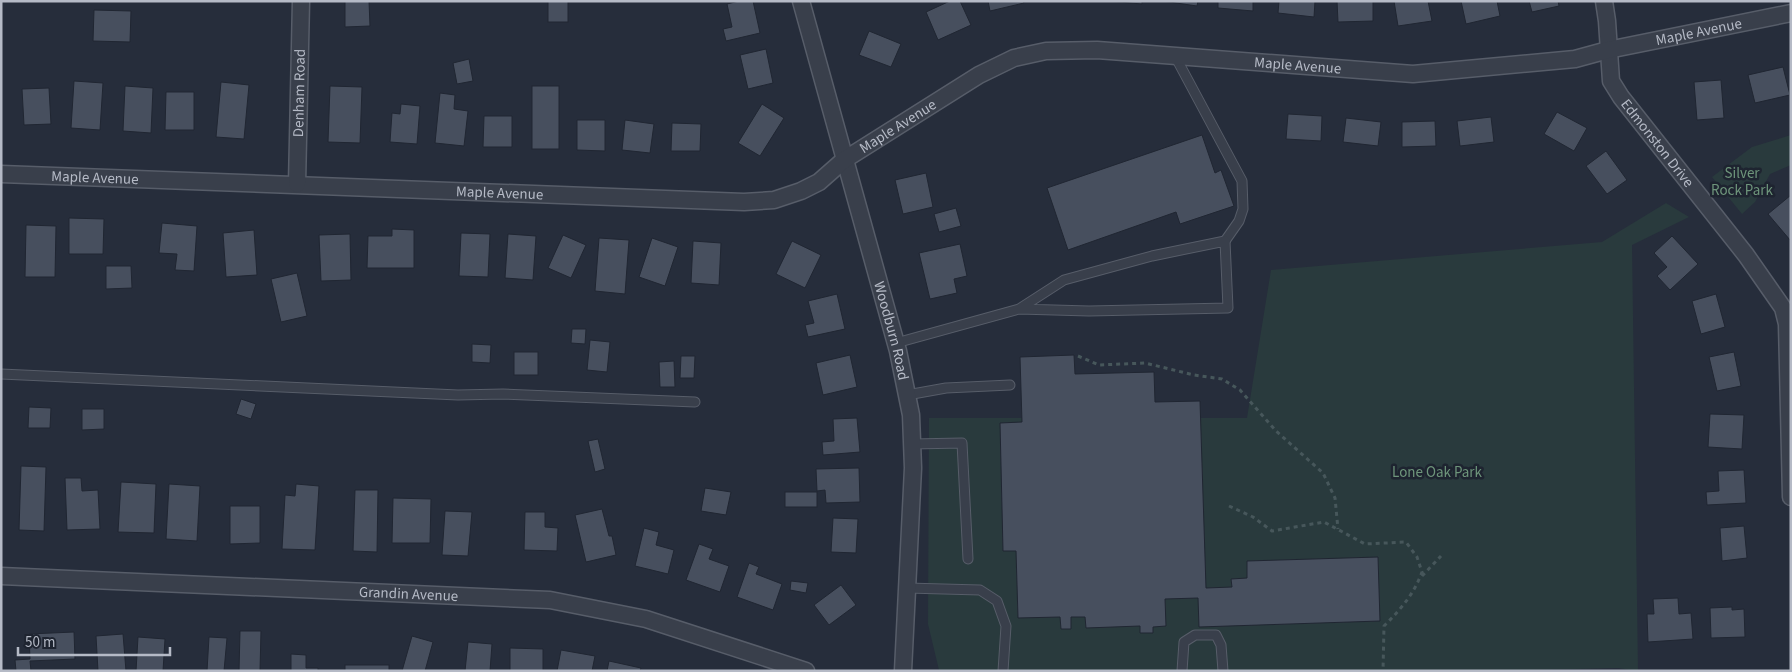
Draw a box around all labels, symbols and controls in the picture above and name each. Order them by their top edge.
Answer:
street label: Maple Avenue [1654,13,1744,51]
street label: Denham Road [288,49,311,137]
street label: Maple Avenue [1253,52,1342,80]
street label: Maple Avenue [855,94,941,159]
street label: Edmonston Drive [1615,95,1699,192]
park label: Silver Rock Park [1711,163,1773,201]
street label: Maple Avenue [51,166,139,190]
street label: Maple Avenue [456,181,544,205]
street label: Woodburn Road [868,279,914,382]
park label: Lone Oak Park [1392,462,1483,483]
street label: Grandin Avenue [358,582,459,607]
scale bar [18,624,170,656]
text: 50 m [25,632,55,653]

